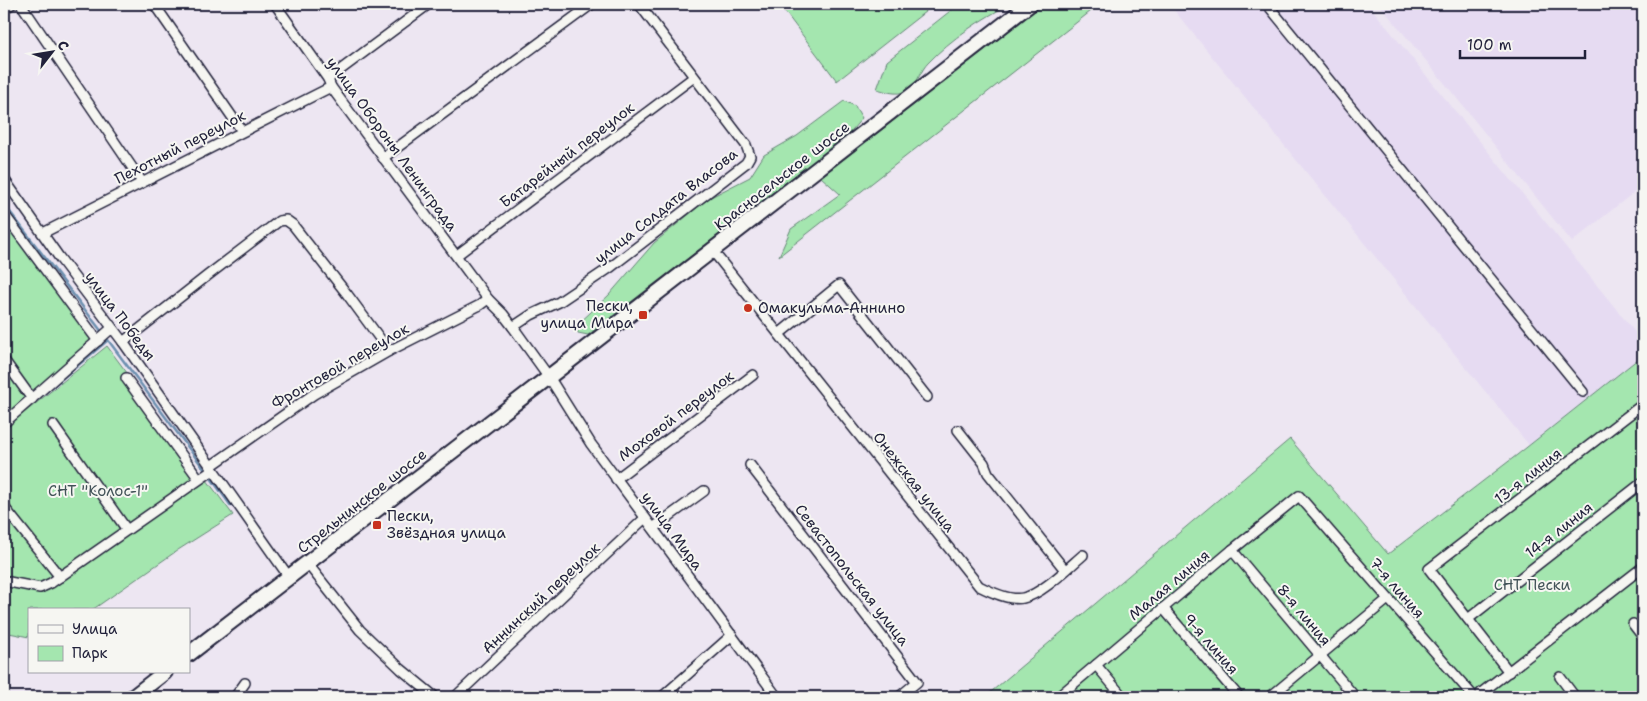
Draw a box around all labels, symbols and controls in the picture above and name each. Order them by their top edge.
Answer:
north arrow [28,28,78,78]
scale bar [1460,28,1584,60]
text: 100 m [1467,35,1512,55]
text: С [53,37,73,54]
street label: улица Обороны Ленинграда [322,53,462,236]
street label: Батарейный переулок [496,98,638,212]
street label: Пехотный переулок [111,105,249,189]
street label: Красносельское шоссе [710,117,854,235]
street label: улица Солдата Власова [590,143,742,268]
street label: улица Победы [80,267,160,365]
place label: Пески, улица Мира [541,296,634,333]
place label: Омакульма-Аннино [758,298,905,318]
marker: Омакульма-Аннино [742,302,754,314]
marker: Пески, улица Мира [637,309,649,321]
street label: Фронтовой переулок [268,318,412,414]
street label: Моховой переулок [614,366,738,466]
street label: Онежская улица [869,428,960,537]
street label: 13-я линия [1490,443,1566,509]
street label: Стрельнинское шоссе [293,444,431,558]
park label: СНТ "Колос-1" [48,481,148,501]
street label: улица Мира [637,488,708,575]
street label: 14-я линия [1521,497,1597,563]
street label: Севастопольская улица [790,500,914,650]
place label: Пески, Звёздная улица [387,506,506,543]
marker: Пески, Звёздная улица [371,519,383,531]
street label: Аннинский переулок [478,538,604,658]
street label: Малая линия [1124,545,1214,625]
street label: 7-я линия [1365,553,1429,623]
park label: СНТ Пески [1494,575,1571,595]
street label: 8-я линия [1272,580,1336,650]
legend [28,608,190,674]
street label: 9-я линия [1179,609,1243,679]
text: Улица [72,619,118,639]
text: Парк [72,643,108,663]

